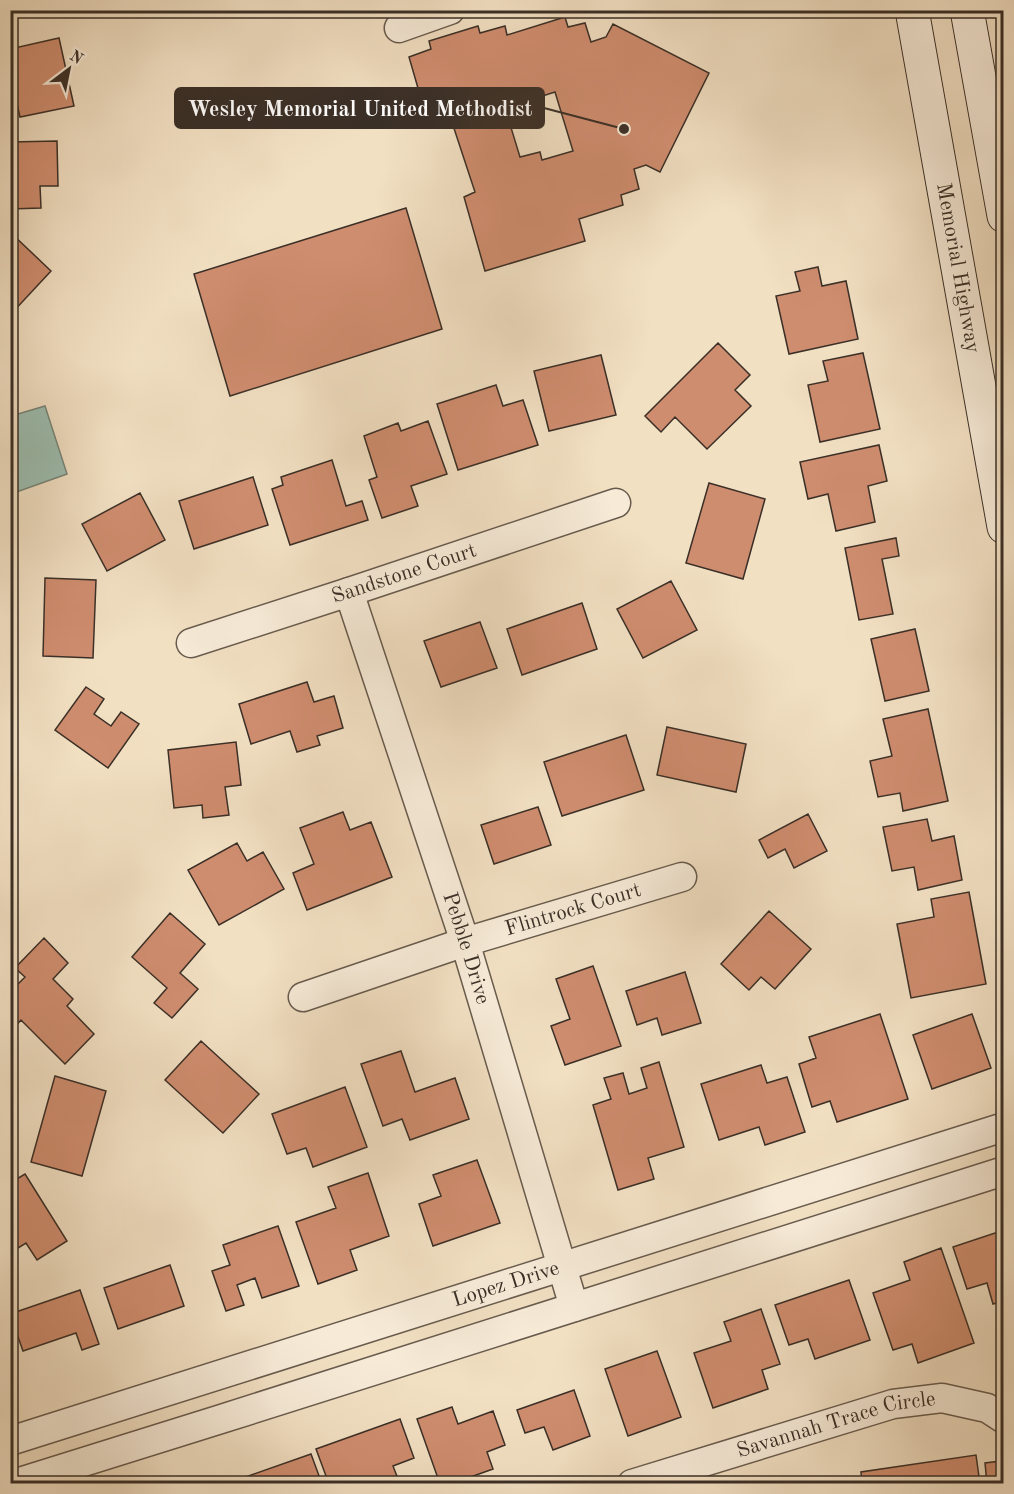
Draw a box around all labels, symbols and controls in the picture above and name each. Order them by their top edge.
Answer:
north arrow [39,39,99,99]
text: N [66,48,86,68]
callout: Wesley Memorial United Methodist [175,88,544,128]
text: Wesley Memorial United Methodist [188,99,532,121]
street label: Memorial Highway [932,181,983,355]
street label: Sandstone Court [329,540,479,607]
street label: Flintrock Court [503,879,644,940]
street label: Pebble Drive [439,890,493,1007]
street label: Lopez Drive [450,1258,562,1311]
street label: Savannah Trace Circle [734,1388,937,1462]

